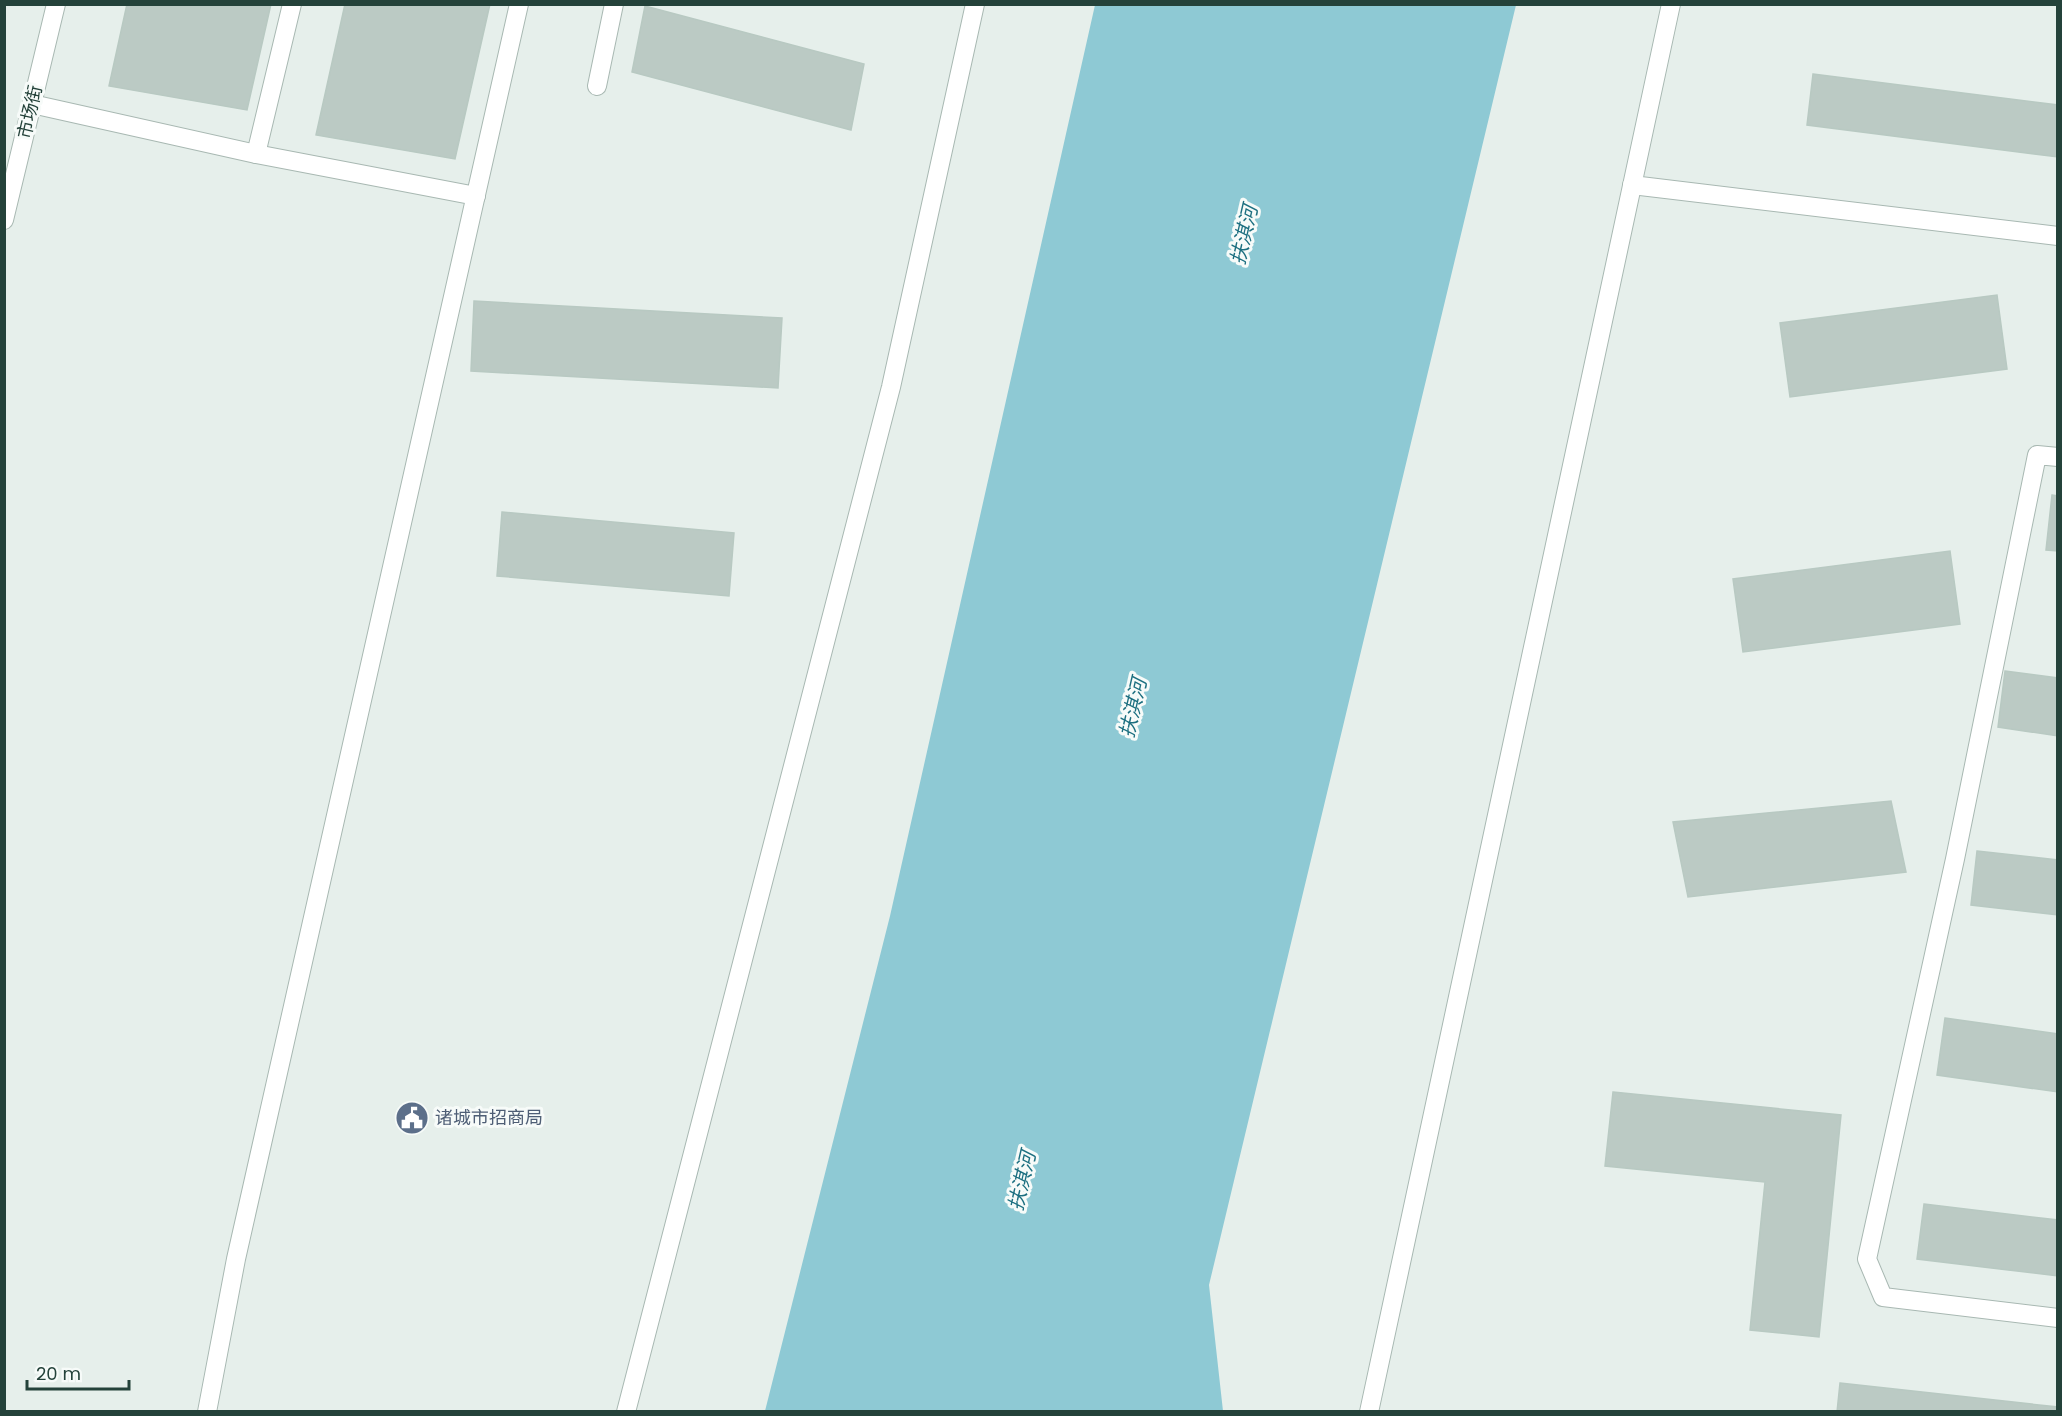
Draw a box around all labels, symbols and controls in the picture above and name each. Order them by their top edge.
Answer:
street label: 市场街 [11,83,48,141]
water label: 扶淇河 [1224,199,1265,267]
water label: 扶淇河 [1113,672,1154,740]
public building icon: 诸城市招商局 [394,1100,430,1136]
place label: 诸城市招商局 [435,1105,543,1130]
water label: 扶淇河 [1002,1145,1043,1213]
scale bar [27,1353,129,1391]
text: 20 m [36,1361,81,1386]

